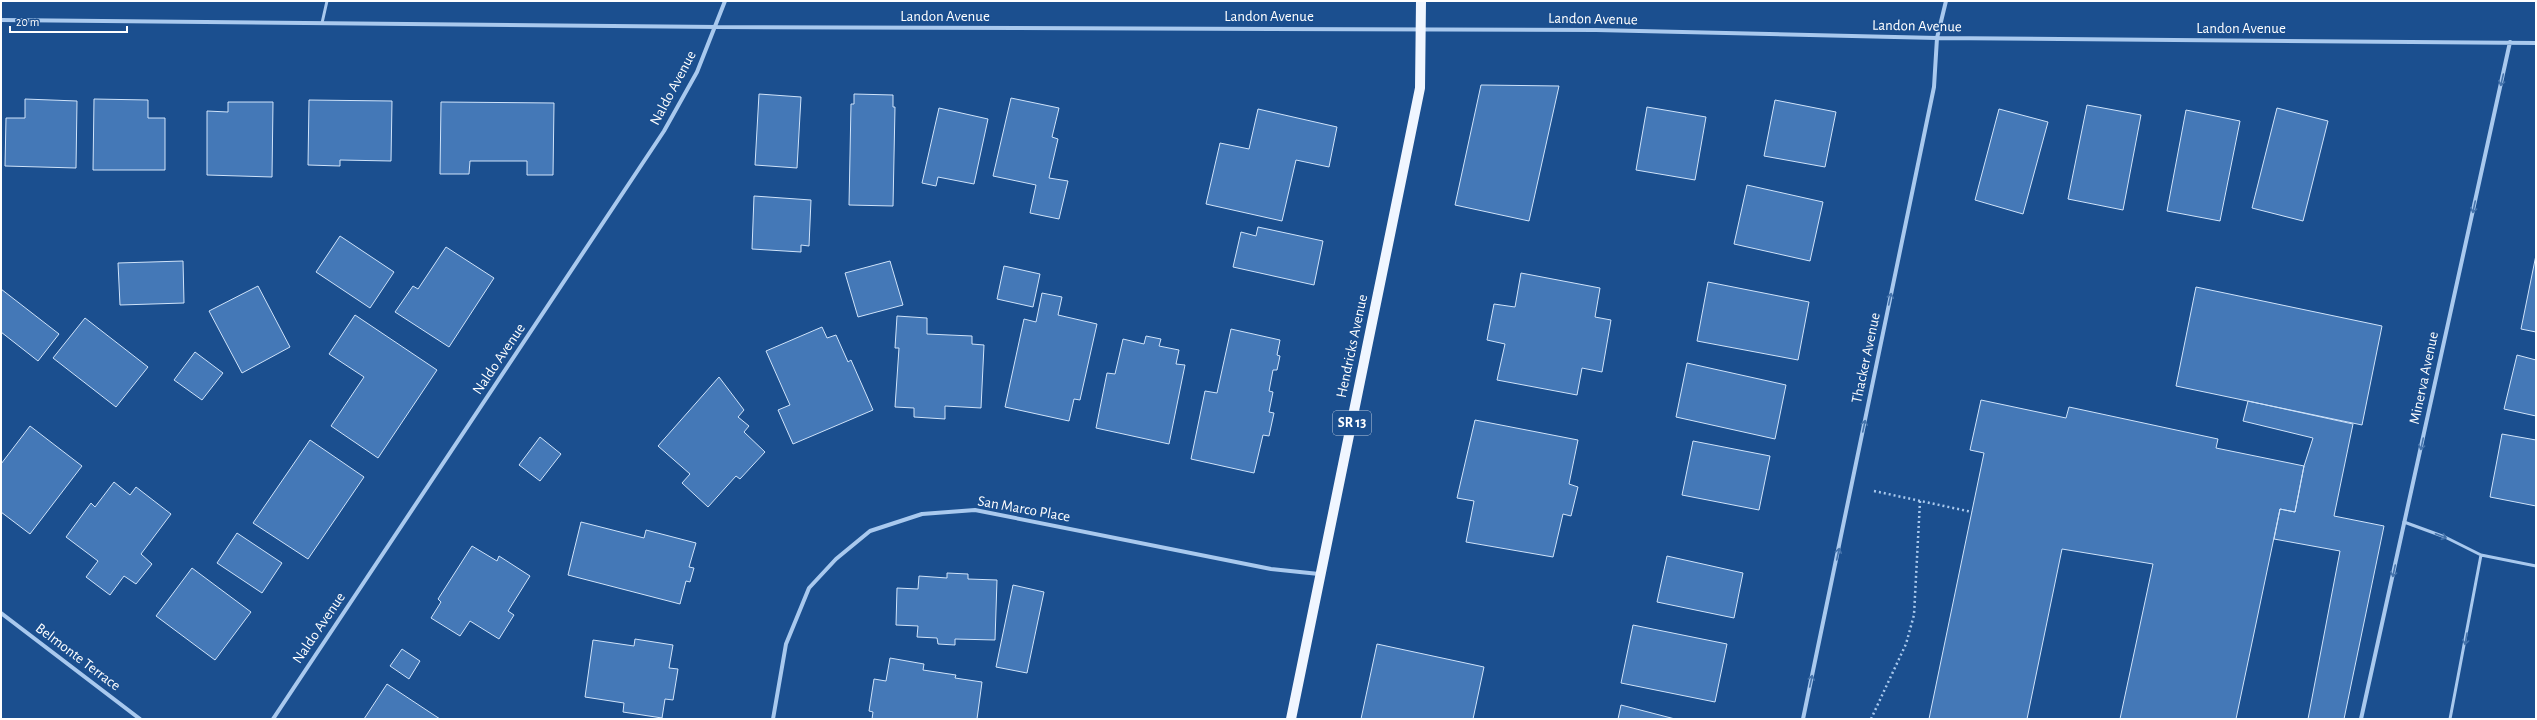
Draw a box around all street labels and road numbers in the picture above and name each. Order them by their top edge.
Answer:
street label: Landon Avenue [900,9,990,24]
street label: Landon Avenue [1224,9,1314,24]
street label: Landon Avenue [1548,11,1638,27]
street label: Landon Avenue [1872,18,1962,34]
street label: Landon Avenue [2196,21,2286,36]
street label: Naldo Avenue [647,48,699,128]
street label: Hendricks Avenue [1334,293,1370,399]
street label: Thacker Avenue [1849,311,1883,405]
street label: Naldo Avenue [470,321,528,397]
street label: Minerva Avenue [2407,330,2441,426]
road number: SR 13 [1333,411,1371,435]
street label: San Marco Place [977,493,1072,525]
street label: Naldo Avenue [290,590,348,666]
street label: Belmonte Terrace [33,620,123,694]

